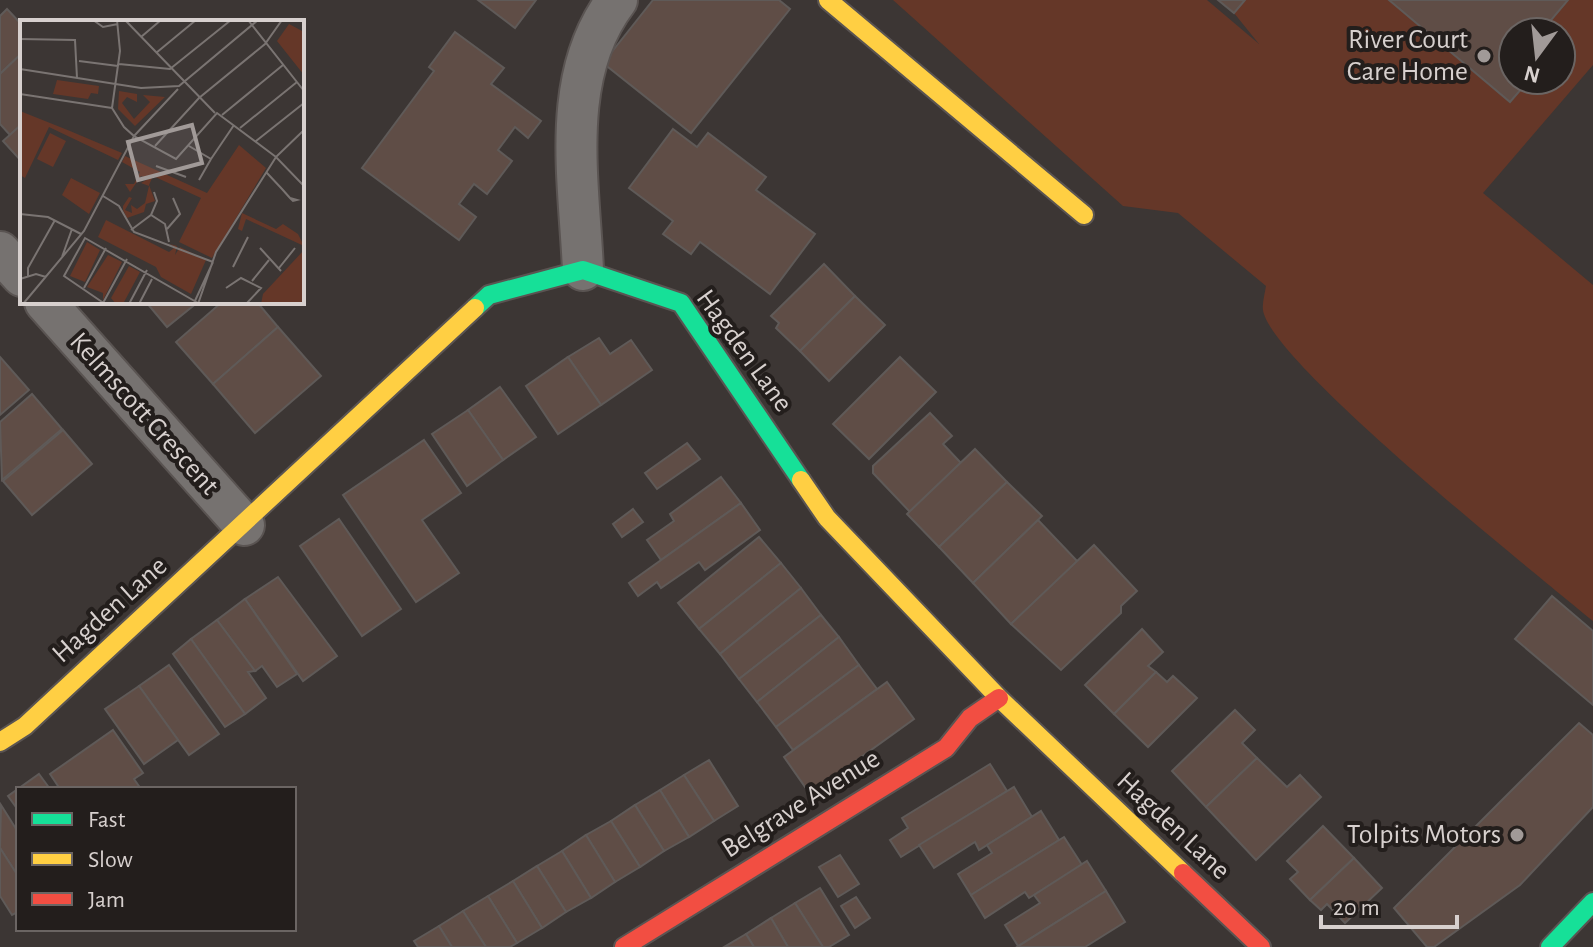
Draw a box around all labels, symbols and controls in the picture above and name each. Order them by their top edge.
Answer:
north arrow [1497,16,1577,96]
inset map [20,20,304,304]
place label: River Court Care Home [1347,26,1468,86]
marker: River Court Care Home [1475,47,1493,65]
text: N [1522,62,1542,87]
street label: Hagden Lane [691,285,797,417]
street label: Kelmscott Crescent [64,327,224,501]
street label: Hagden Lane [47,552,173,668]
street label: Belgrave Avenue [717,744,885,864]
street label: Hagden Lane [1111,767,1235,885]
legend [16,787,296,931]
text: Fast [88,808,126,832]
place label: Tolpits Motors [1347,821,1501,849]
marker: Tolpits Motors [1508,826,1526,844]
text: Slow [88,848,133,872]
scale bar [1321,879,1457,929]
text: Jam [88,888,125,912]
text: 20 m [1333,896,1380,920]

